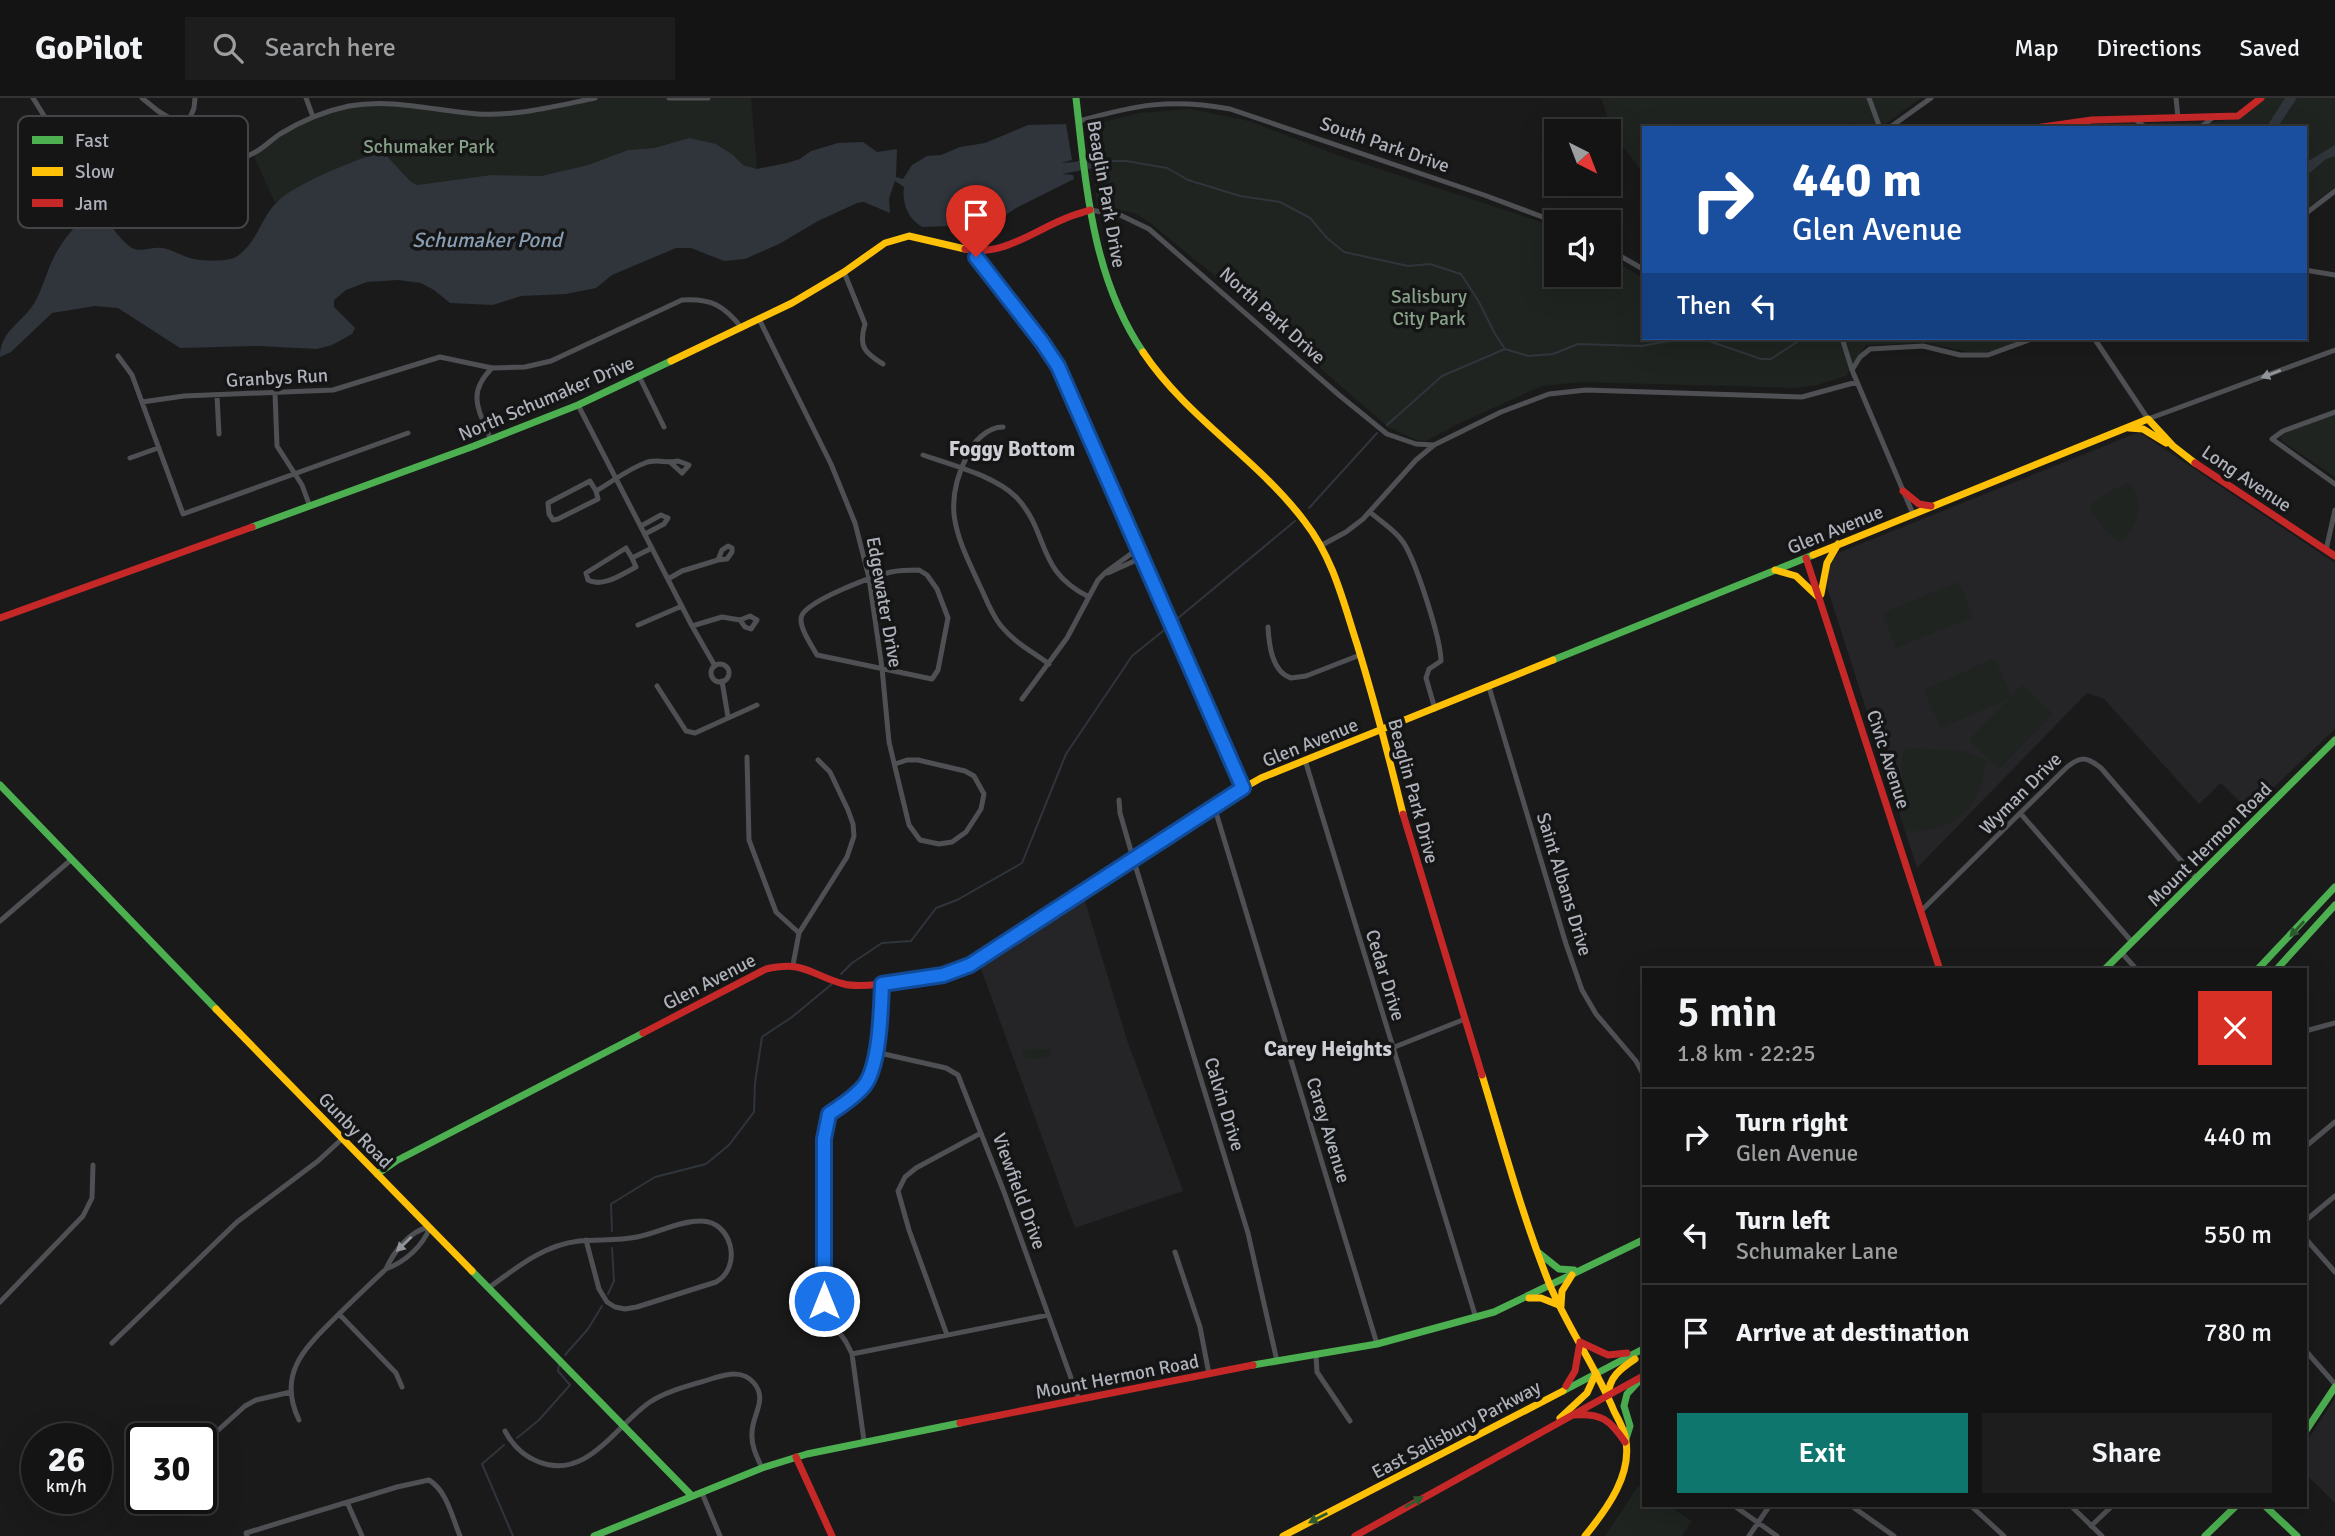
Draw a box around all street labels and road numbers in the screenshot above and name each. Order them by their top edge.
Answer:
street label: South Park Drive [1317,112,1452,178]
street label: Beaglin Park Drive [1081,119,1131,270]
street label: North Park Drive [1214,262,1330,370]
street label: North Schumaker Drive [455,351,638,447]
street label: Granbys Run [225,363,329,393]
street label: Long Avenue [2197,440,2296,518]
street label: Glen Avenue [1784,500,1887,560]
street label: Edgewater Drive [861,535,907,670]
street label: Civic Avenue [1861,707,1915,812]
street label: Glen Avenue [1259,713,1362,773]
street label: Beaglin Park Drive [1382,716,1444,866]
street label: Wyman Drive [1974,747,2067,840]
street label: Mount Hermon Road [2142,777,2277,912]
street label: Saint Albans Drive [1531,810,1597,959]
street label: Cedar Drive [1360,927,1410,1024]
street label: Glen Avenue [659,948,760,1016]
street label: Calvin Drive [1198,1054,1250,1154]
street label: Carey Avenue [1301,1074,1356,1186]
street label: Gunby Road [313,1088,398,1174]
street label: Viewfield Drive [987,1130,1051,1253]
street label: Mount Hermon Road [1033,1349,1201,1405]
street label: East Salisbury Parkway [1368,1375,1545,1485]

